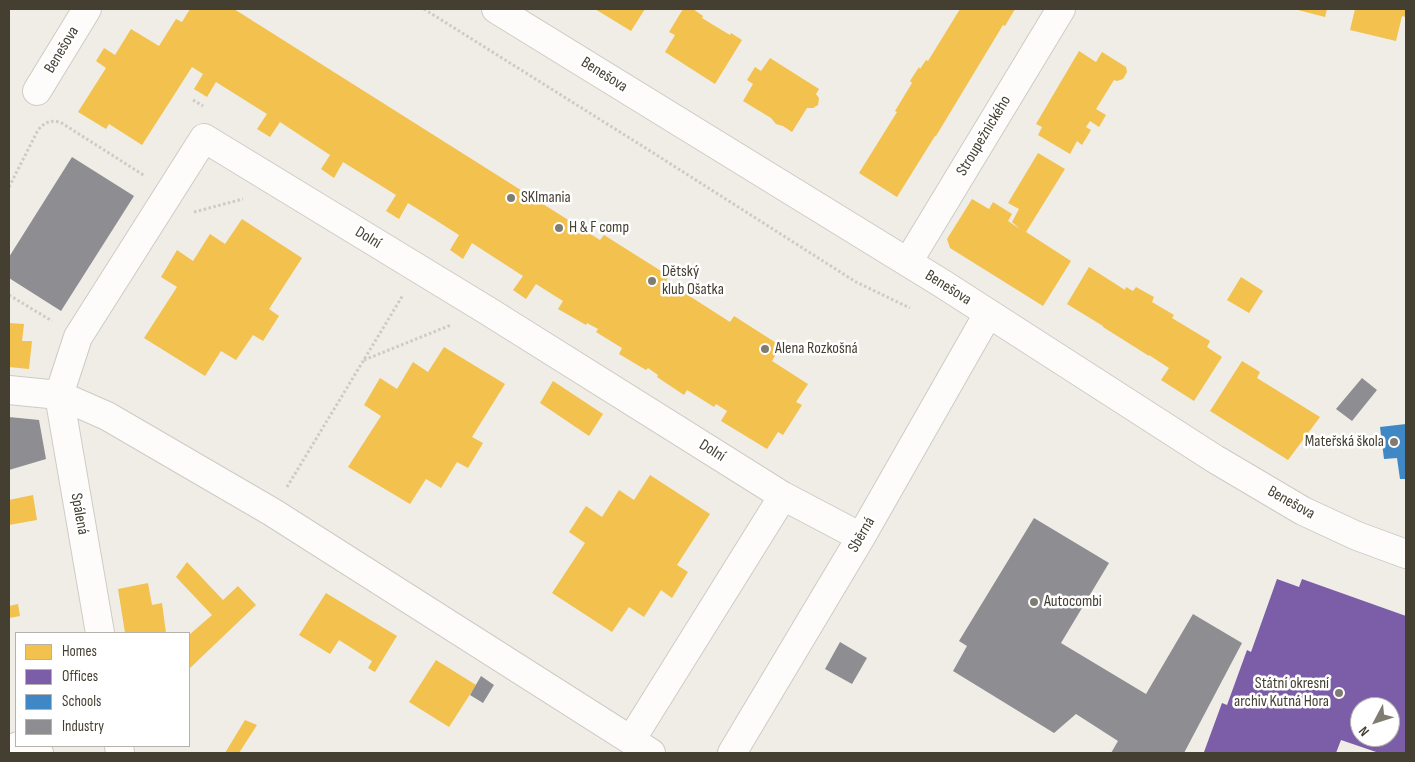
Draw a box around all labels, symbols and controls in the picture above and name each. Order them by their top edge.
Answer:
street label: Benešova [41,23,83,77]
street label: Benešova [577,53,631,97]
street label: Stroupežnického [953,92,1015,180]
place label: SKImania [521,188,571,208]
marker: SKImania [505,192,517,204]
place label: H & F comp [569,218,629,238]
marker: H & F comp [553,222,565,234]
street label: Dolní [351,223,385,253]
place label: Dětský klub Ošatka [662,262,724,300]
street label: Benešova [921,266,975,310]
marker: Dětský klub Ošatka [646,275,658,287]
place label: Alena Rozkošná [775,339,858,359]
marker: Alena Rozkošná [759,343,771,355]
place label: Mateřská škola [1305,432,1384,452]
street label: Dolní [695,436,729,466]
marker: Mateřská škola [1388,436,1400,448]
street label: Benešova [1264,482,1318,524]
street label: Spálená [66,492,92,536]
street label: Sběrná [844,514,880,556]
place label: Autocombi [1044,592,1102,612]
marker: Autocombi [1028,596,1040,608]
legend [15,632,190,747]
text: Homes [62,642,97,661]
text: Offices [62,667,98,686]
place label: Státní okresní archiv Kutná Hora [1234,674,1329,712]
marker: Státní okresní archiv Kutná Hora [1333,687,1345,699]
text: Schools [62,692,101,711]
north arrow [1350,697,1400,747]
text: Industry [62,717,104,736]
text: N [1355,723,1373,740]

